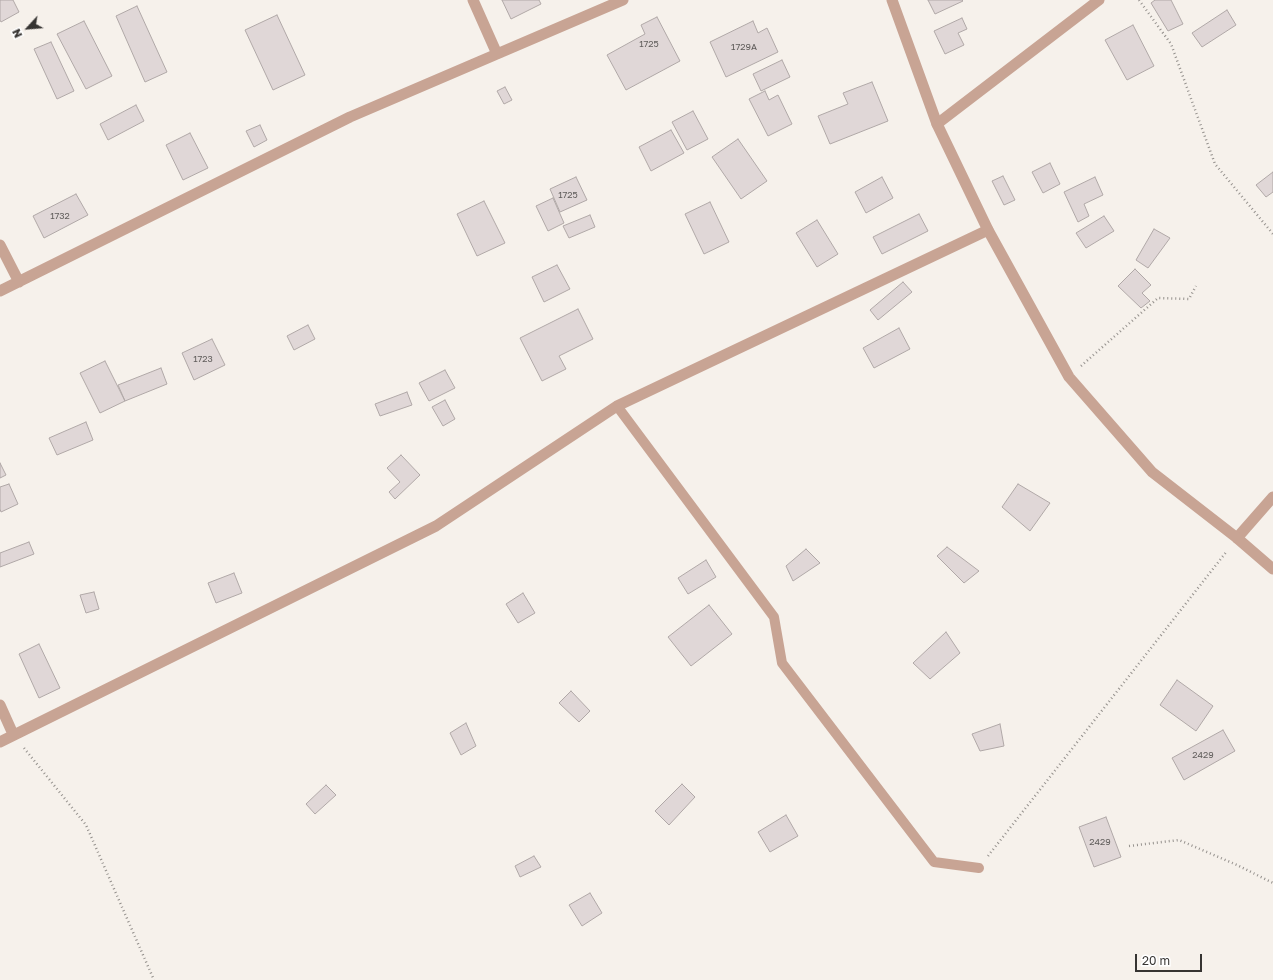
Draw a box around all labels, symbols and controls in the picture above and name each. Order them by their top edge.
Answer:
north arrow [8,8,48,48]
text: N [9,27,24,40]
house number: 1725 [639,39,659,49]
house number: 1729A [731,42,757,52]
house number: 1725 [558,190,578,200]
house number: 1732 [50,211,70,221]
house number: 1723 [193,354,213,364]
house number: 2429 [1192,750,1214,760]
house number: 2429 [1089,837,1111,847]
scale bar [1137,946,1204,972]
text: 20 m [1142,953,1170,968]

